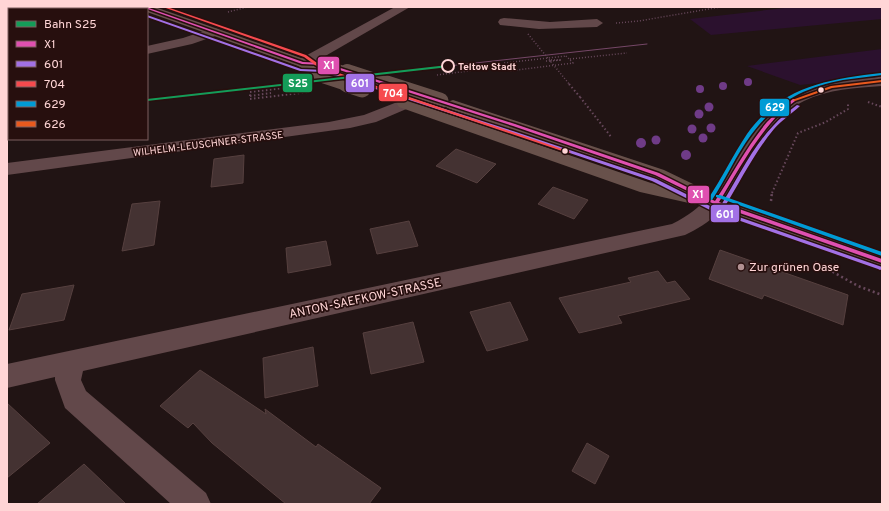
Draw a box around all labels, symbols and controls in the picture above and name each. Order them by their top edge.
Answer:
legend [8,8,148,140]
text: Bahn S25 [44,17,97,33]
text: X1 [44,37,56,53]
line badge: X1 [317,56,340,75]
text: 601 [44,57,63,73]
text: X1 [323,59,335,73]
marker: Teltow Stadt [441,59,455,73]
place label: Teltow Stadt [458,61,516,74]
line badge: S25 [282,73,313,93]
line badge: 601 [345,73,375,93]
text: 704 [44,77,65,93]
text: S25 [288,77,308,91]
text: 601 [351,77,369,91]
line badge: 704 [378,83,408,102]
unlabelled marker [816,85,826,95]
text: 704 [383,87,403,101]
text: 629 [44,97,66,113]
line badge: 629 [759,98,790,117]
text: 629 [765,101,785,115]
text: 626 [44,117,66,133]
street label: WILHELM-LEUSCHNER-STRASSE [132,129,284,160]
unlabelled marker [560,146,570,156]
line badge: X1 [687,185,710,204]
text: X1 [692,188,704,202]
line badge: 601 [710,204,740,223]
text: 601 [716,208,734,222]
place label: Zur grünen Oase [749,260,839,276]
marker: Zur grünen Oase [736,262,746,272]
street label: ANTON-SAEFKOW-STRASSE [288,275,443,323]

